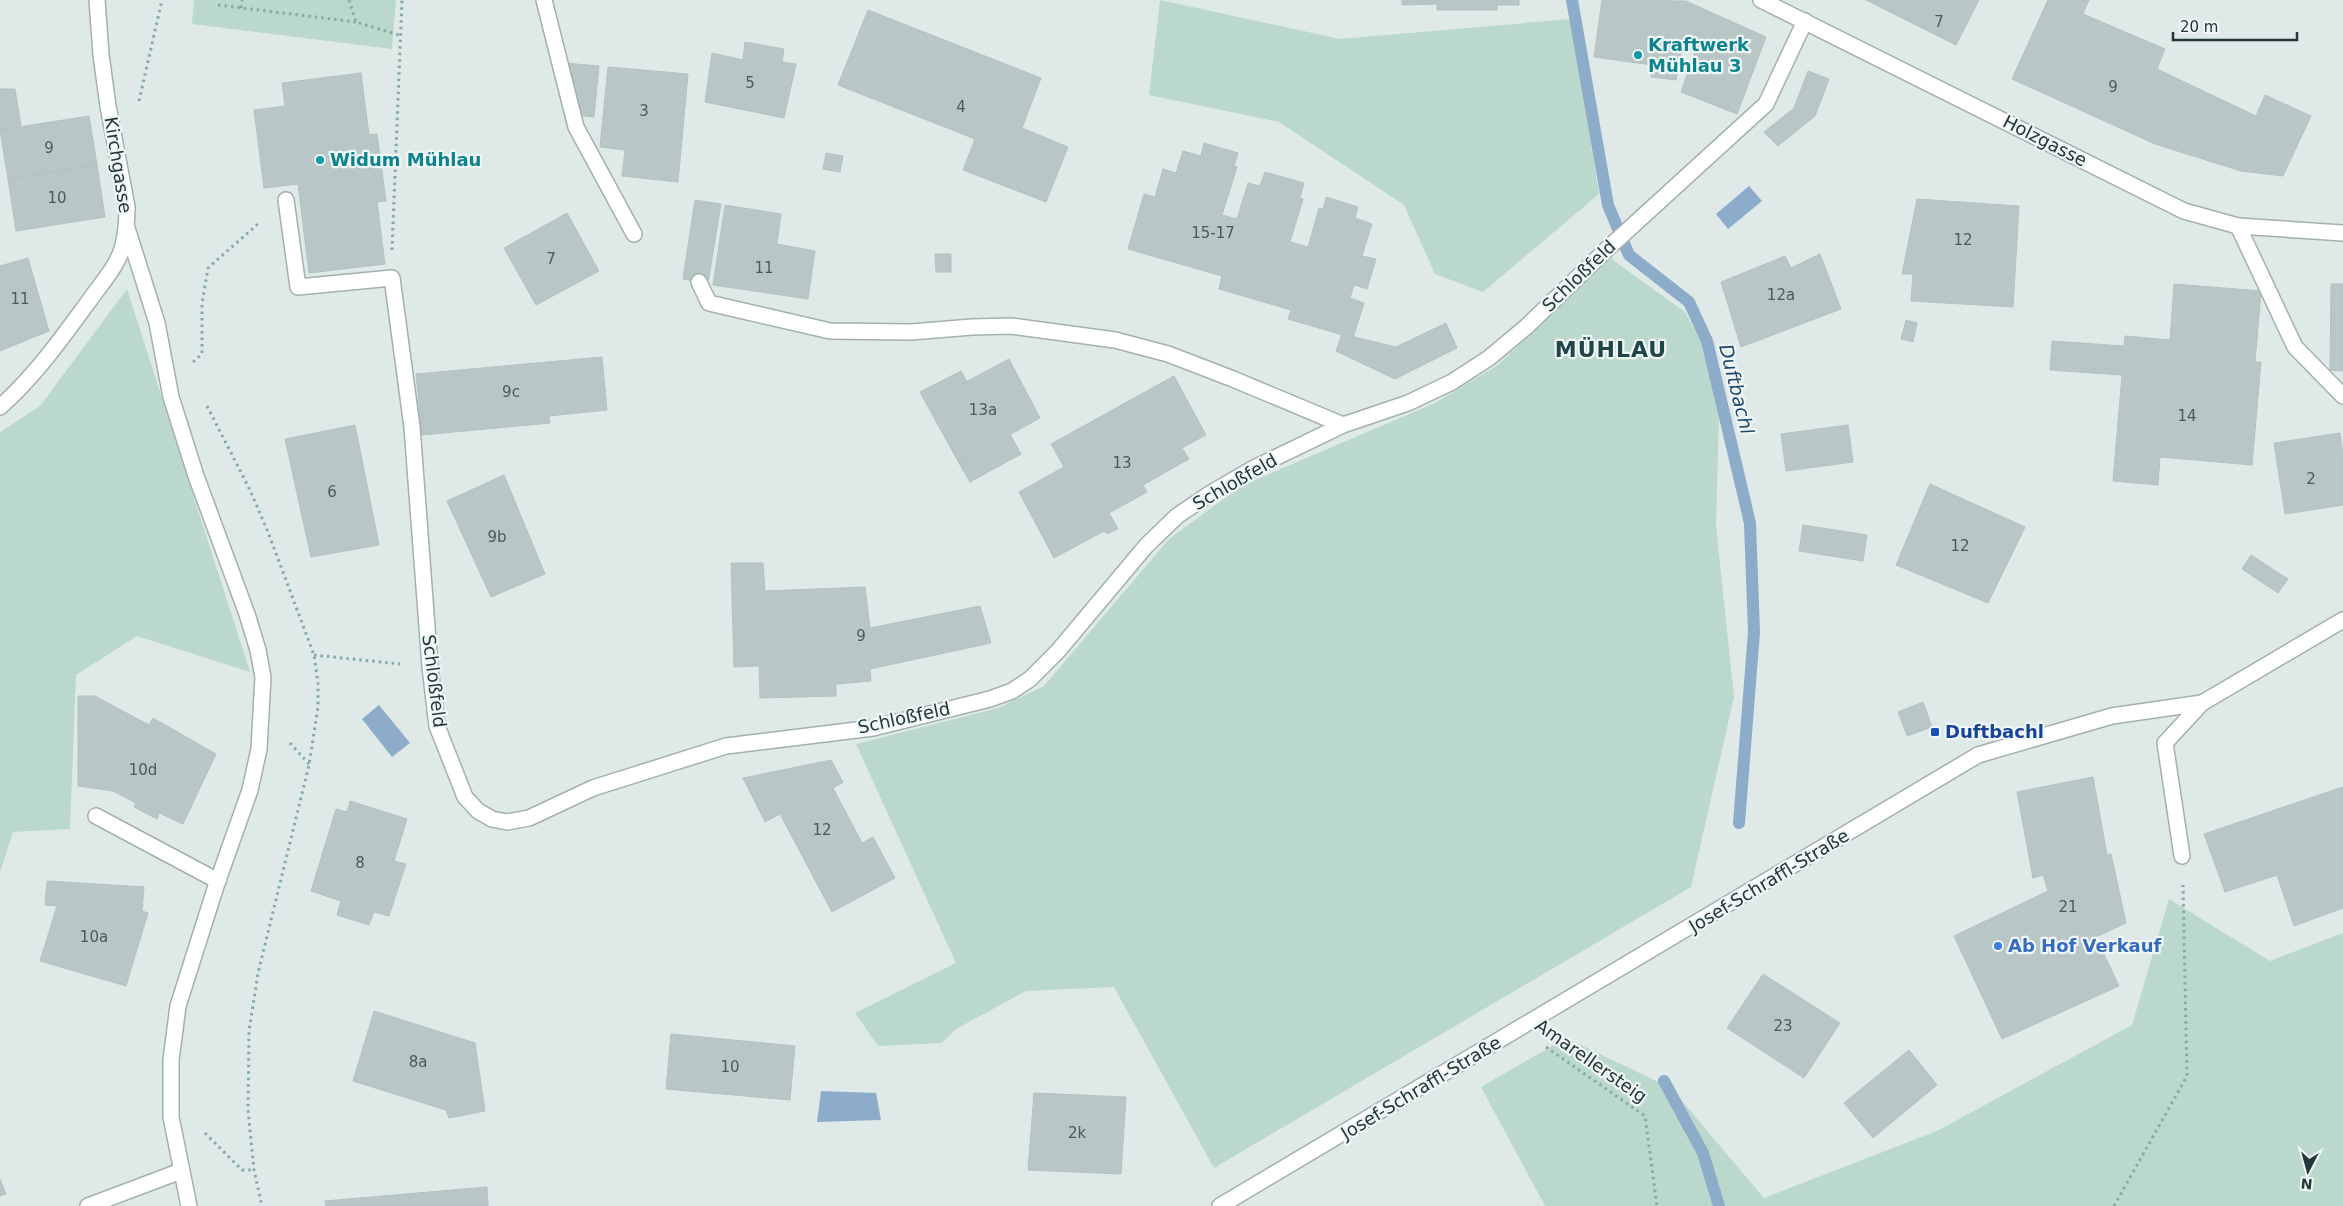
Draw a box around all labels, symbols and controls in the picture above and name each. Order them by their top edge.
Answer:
scale bar [2173,10,2297,42]
house number: 7 [1934,13,1944,31]
text: 20 m [2180,18,2218,36]
place label: Kraftwerk Mühlau 3 [1648,34,1750,76]
marker: Kraftwerk Mühlau 3 [1632,49,1644,61]
house number: 5 [745,74,755,92]
house number: 9 [2108,78,2118,96]
house number: 4 [956,98,966,116]
house number: 3 [639,102,649,120]
street label: Holzgasse [2000,110,2091,171]
street label: Kirchgasse [101,115,136,215]
house number: 9 [44,139,54,157]
place label: Widum Mühlau [330,149,481,170]
marker: Widum Mühlau [314,154,326,166]
house number: 10 [47,189,67,207]
house number: 15-17 [1191,224,1235,242]
house number: 12 [1953,231,1973,249]
street label: Schloßfeld [1538,235,1620,316]
house number: 7 [546,250,556,268]
house number: 11 [754,259,774,277]
house number: 12a [1767,286,1795,304]
house number: 11 [10,290,30,308]
district label: MÜHLAU [1555,337,1667,362]
water label: Duftbachl [1715,342,1759,437]
house number: 9c [502,383,520,401]
house number: 13a [969,401,997,419]
house number: 14 [2177,407,2197,425]
street label: Schloßfeld [1189,449,1281,514]
house number: 13 [1112,454,1132,472]
house number: 2 [2306,470,2316,488]
house number: 6 [327,483,337,501]
house number: 9b [487,528,507,546]
house number: 12 [1950,537,1970,555]
house number: 9 [856,627,866,645]
street label: Schloßfeld [418,633,451,729]
street label: Schloßfeld [856,697,952,738]
place label: Duftbachl [1945,721,2044,742]
marker: Duftbachl [1929,726,1941,738]
house number: 10d [129,761,157,779]
house number: 12 [812,821,832,839]
street label: Josef-Schraffl-Straße [1684,824,1853,937]
house number: 8 [355,854,365,872]
house number: 21 [2058,898,2078,916]
house number: 10a [80,928,108,946]
place label: Ab Hof Verkauf [2008,935,2162,956]
marker: Ab Hof Verkauf [1992,940,2004,952]
street label: Amarellersteig [1531,1014,1651,1107]
house number: 23 [1773,1017,1793,1035]
street label: Josef-Schraffl-Straße [1336,1031,1505,1144]
house number: 8a [409,1053,427,1071]
house number: 10 [720,1058,740,1076]
house number: 2k [1068,1124,1086,1142]
north arrow [2283,1146,2333,1196]
text: N [2300,1175,2313,1192]

